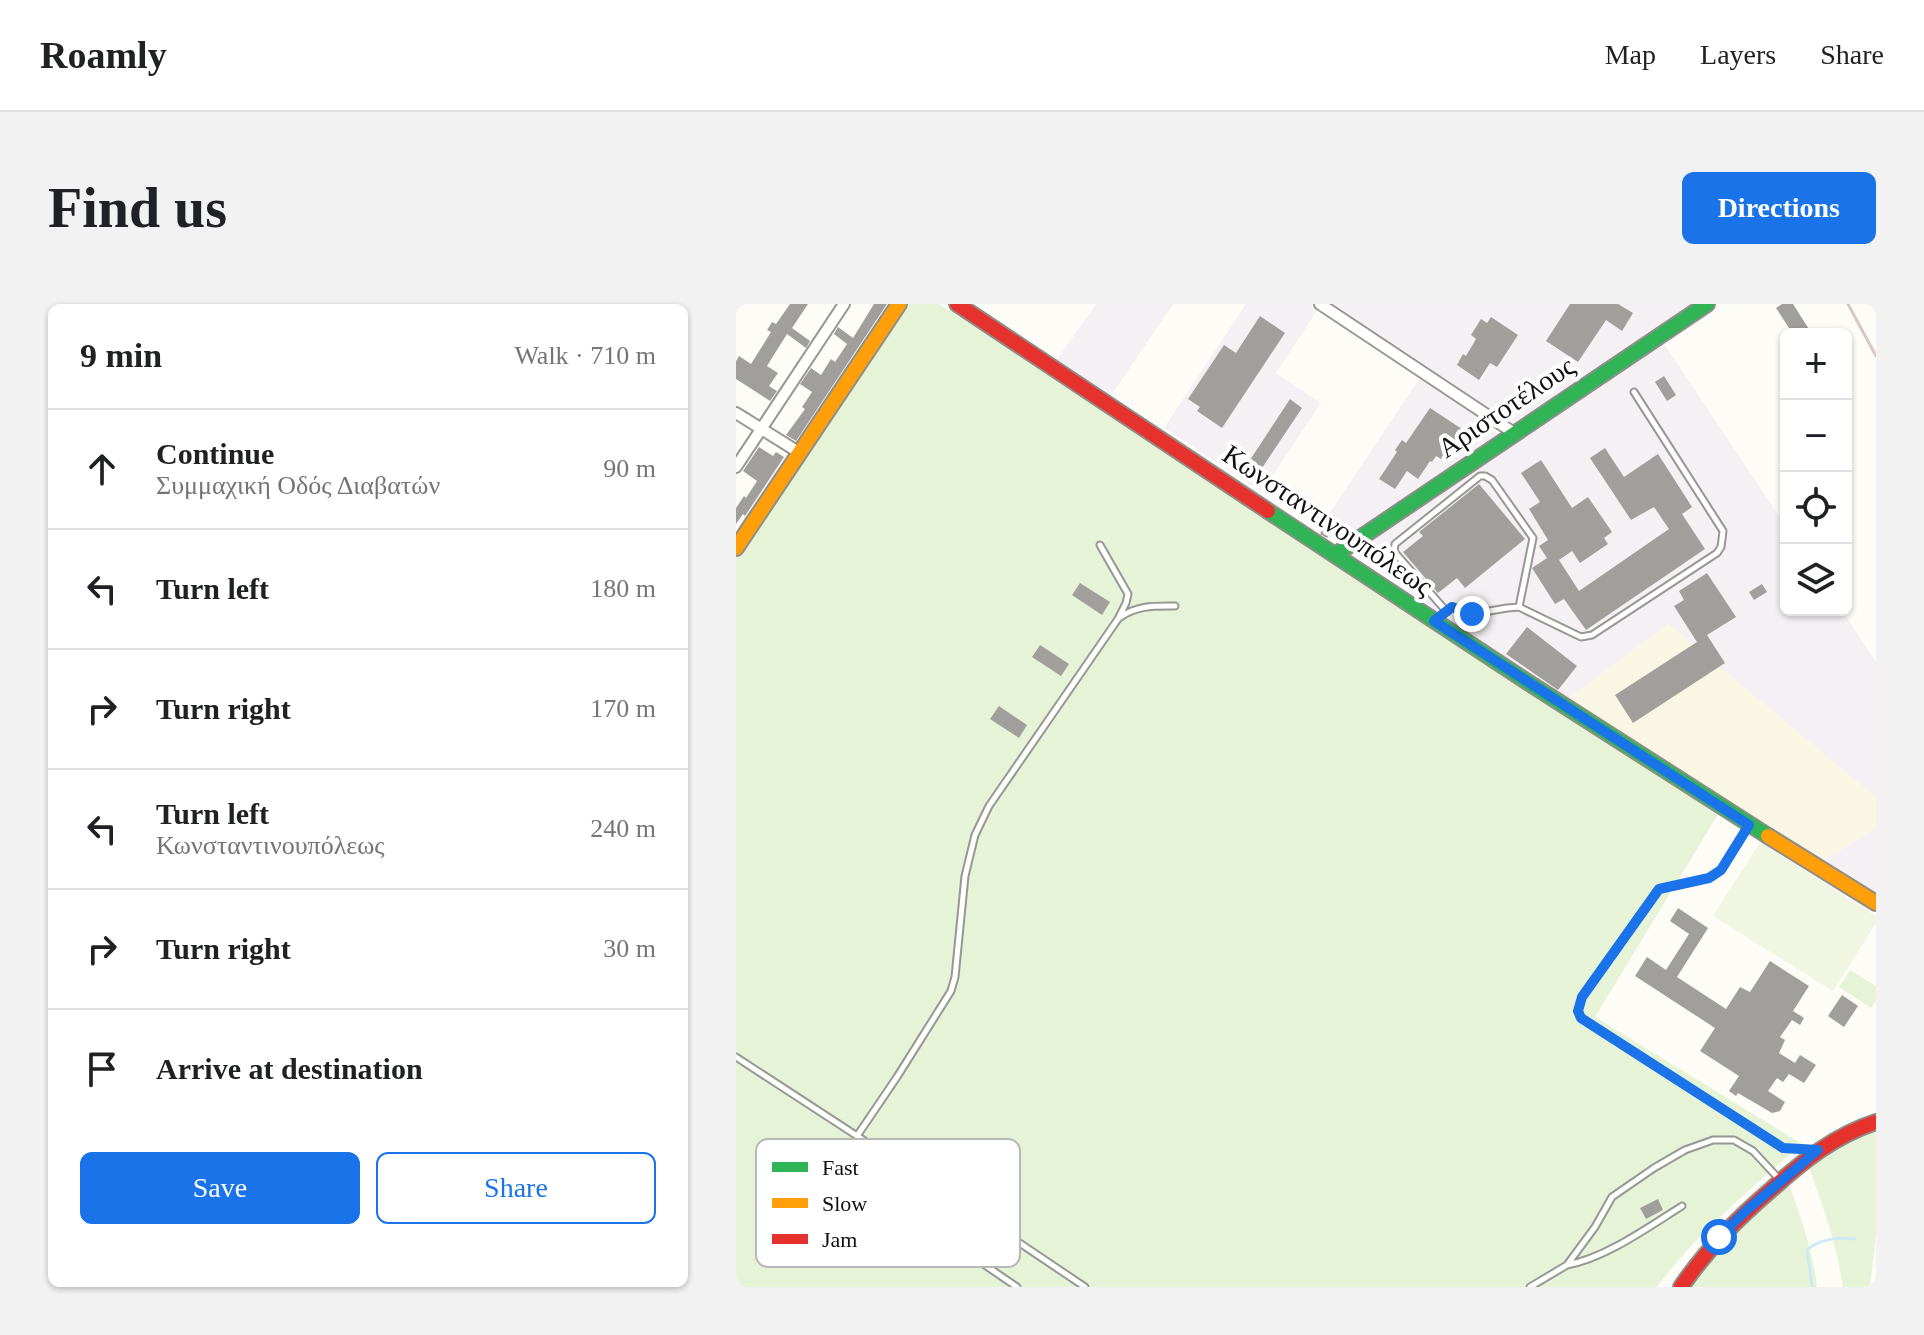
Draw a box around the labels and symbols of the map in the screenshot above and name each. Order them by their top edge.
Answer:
street label: Αριστοτέλους [1432,350,1580,464]
street label: Κωνσταντινουπόλεως [1217,438,1439,602]
route end [1454,596,1490,632]
legend [756,1139,1020,1267]
text: Fast [822,1155,859,1180]
text: Slow [822,1191,867,1216]
route start [1701,1219,1737,1255]
text: Jam [822,1227,857,1252]

